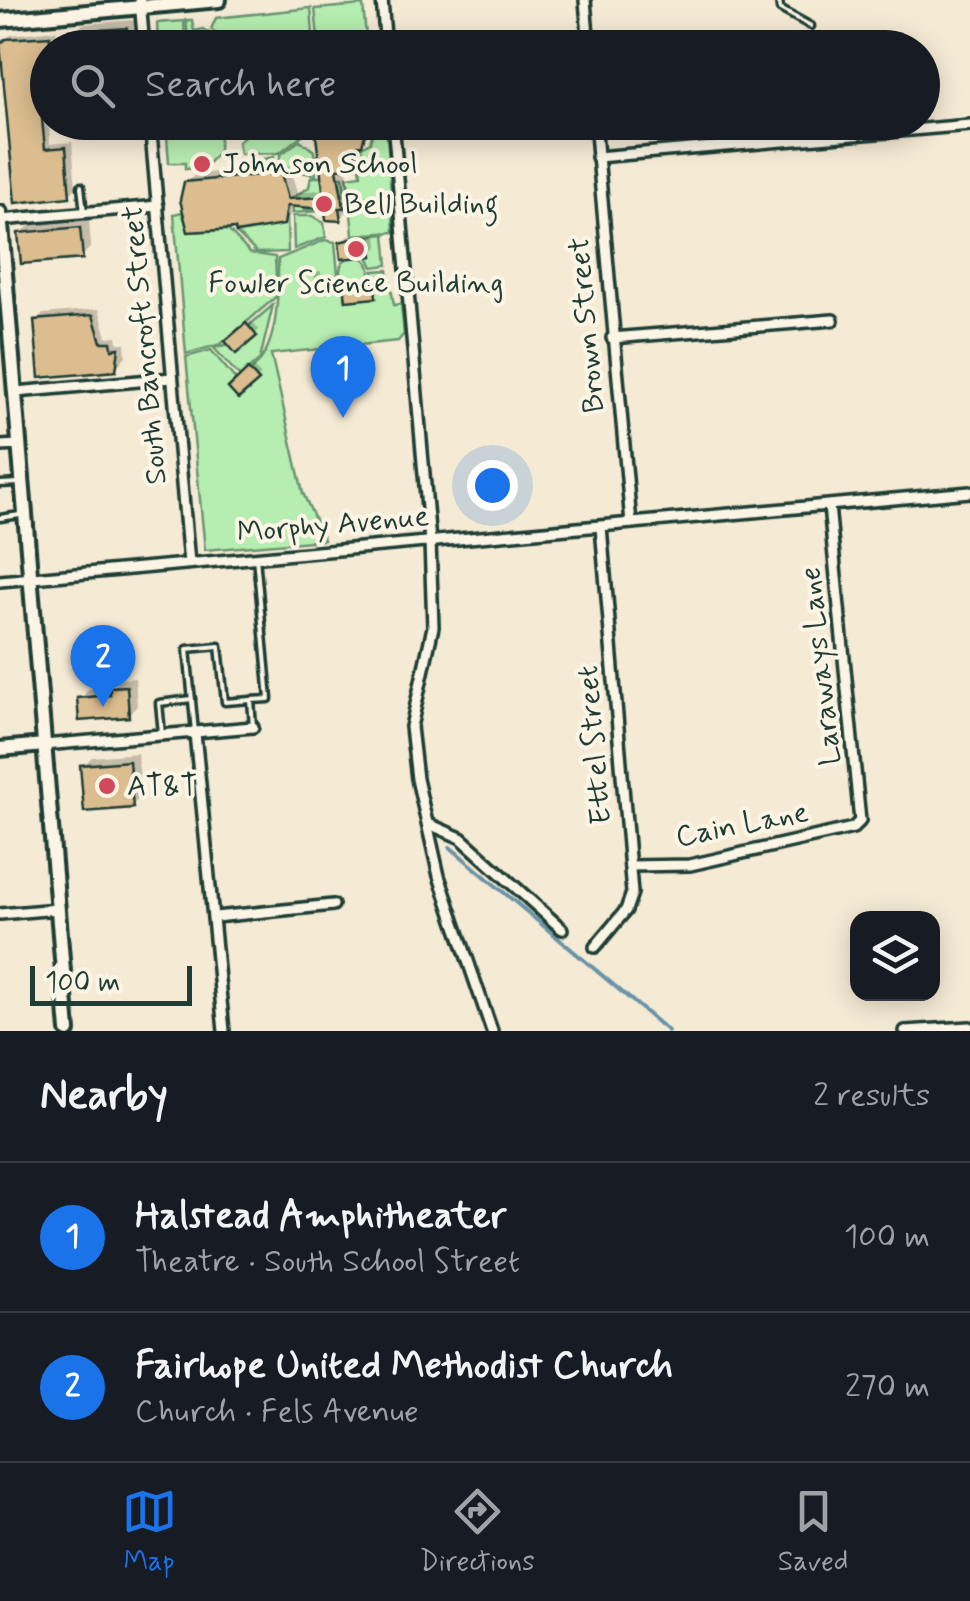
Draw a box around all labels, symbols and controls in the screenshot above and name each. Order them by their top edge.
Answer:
search box [30,30,940,140]
icon: search [65,58,120,113]
text: Search here [145,61,336,110]
place label: Johnson School [222,145,418,184]
marker: Johnson School [191,153,213,175]
place label: Bell Building [344,185,499,227]
marker: Bell Building [313,193,335,215]
street label: South Bancroft Street [113,204,177,486]
street label: Brown Street [560,236,614,414]
marker: Fowler Science Building [345,238,367,260]
place label: Fowler Science Building [208,264,504,303]
pin: 1 [310,336,376,418]
your location [467,460,518,511]
street label: Morphy Avenue [235,497,431,553]
street label: Laraways Lane [791,565,851,767]
pin: 2 [70,624,136,707]
street label: Ettel Street [569,664,621,826]
place label: AT&T [127,767,197,806]
marker: AT&T [96,775,118,797]
street label: Cain Lane [672,793,812,857]
map controls [850,911,940,1001]
button: layers [850,911,940,1001]
scale bar [30,961,192,1006]
text: 100 m [45,965,120,1002]
text: Nearby [40,1069,168,1124]
text: 2 results [813,1075,930,1117]
text: Halstead Amphitheater [135,1192,506,1241]
text: 1 [65,1216,80,1258]
text: 100 m [844,1216,930,1258]
text: Theatre · South School Street [135,1241,520,1283]
text: Fairhope United Methodist Church [135,1342,673,1391]
text: 2 [65,1366,80,1408]
text: 270 m [845,1366,930,1408]
text: Church · Fels Avenue [135,1391,419,1433]
tab: Map [122,1484,177,1581]
tab: Directions [420,1484,535,1581]
tab: Saved [778,1484,848,1581]

